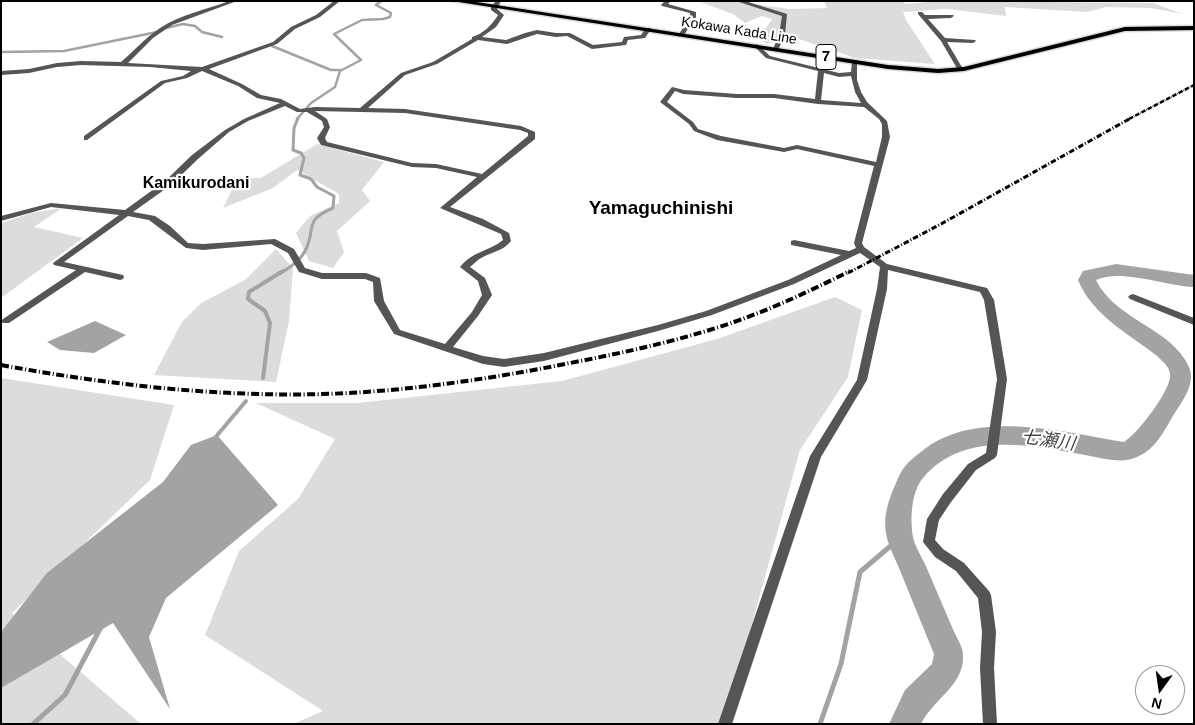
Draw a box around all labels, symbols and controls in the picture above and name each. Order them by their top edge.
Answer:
street label: Kokawa Kada Line [680,14,798,48]
road number: 7 [816,44,836,70]
district label: Kamikurodani [143,174,249,194]
district label: Yamaguchinishi [589,198,733,220]
water label: 七瀬川 [1020,427,1076,455]
north arrow [1135,665,1185,715]
text: N [1150,695,1163,713]

